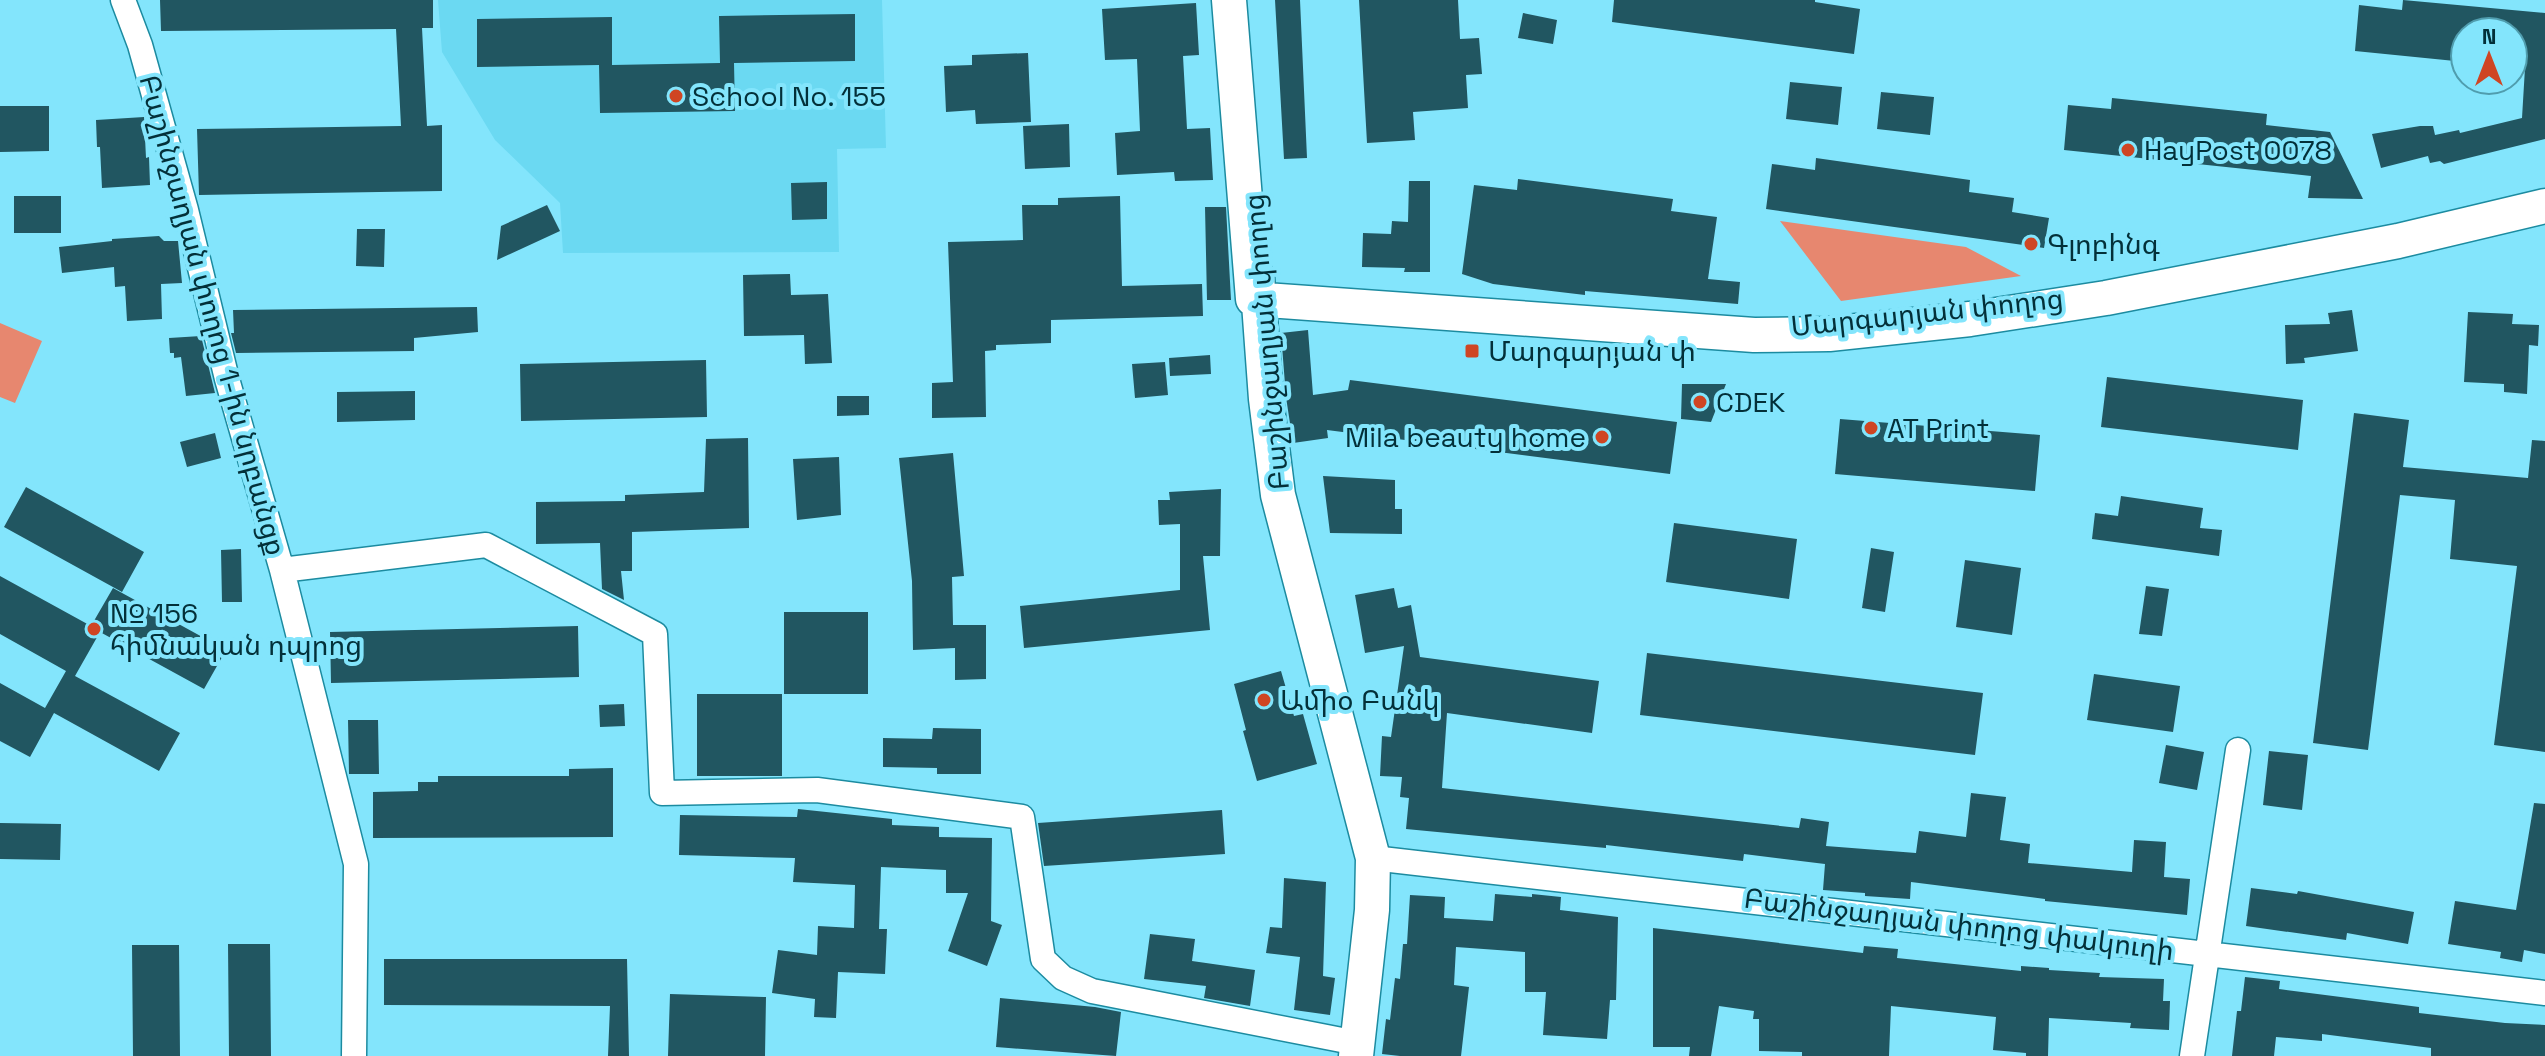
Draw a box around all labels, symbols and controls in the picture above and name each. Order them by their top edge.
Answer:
north arrow [2449,16,2529,96]
text: N [2482,22,2496,50]
street label: Բաշինջաղյան փողոց 1-ին նրբանցք [131,71,295,559]
place label: School No. 155 [692,78,886,114]
marker: School No. 155 [667,87,685,105]
place label: HayPost 0078 [2144,132,2332,168]
marker: HayPost 0078 [2119,141,2137,159]
street label: Բաշինջաղյան փողոց [1235,192,1297,492]
place label: Գլոբինգ [2047,226,2160,262]
marker: Գլոբինգ [2022,235,2040,253]
street label: Մարգարյան փողոց [1789,280,2065,344]
place label: Մարգարյան փ [1488,333,1696,369]
marker: Մարգարյան փ [1463,342,1481,360]
place label: CDEK [1716,384,1785,420]
marker: CDEK [1691,393,1709,411]
place label: AT Print [1887,410,1989,446]
place label: Mila beauty home [1345,419,1586,455]
marker: AT Print [1862,419,1880,437]
marker: Mila beauty home [1593,428,1611,446]
place label: № 156 հիմնական դպրոց [110,595,362,663]
marker: № 156 հիմնական դպրոց [85,620,103,638]
place label: Ամիօ Բանկ [1280,682,1440,718]
marker: Ամիօ Բանկ [1255,691,1273,709]
street label: Բաշինջաղյան փողոց փակուղի [1742,880,2176,968]

